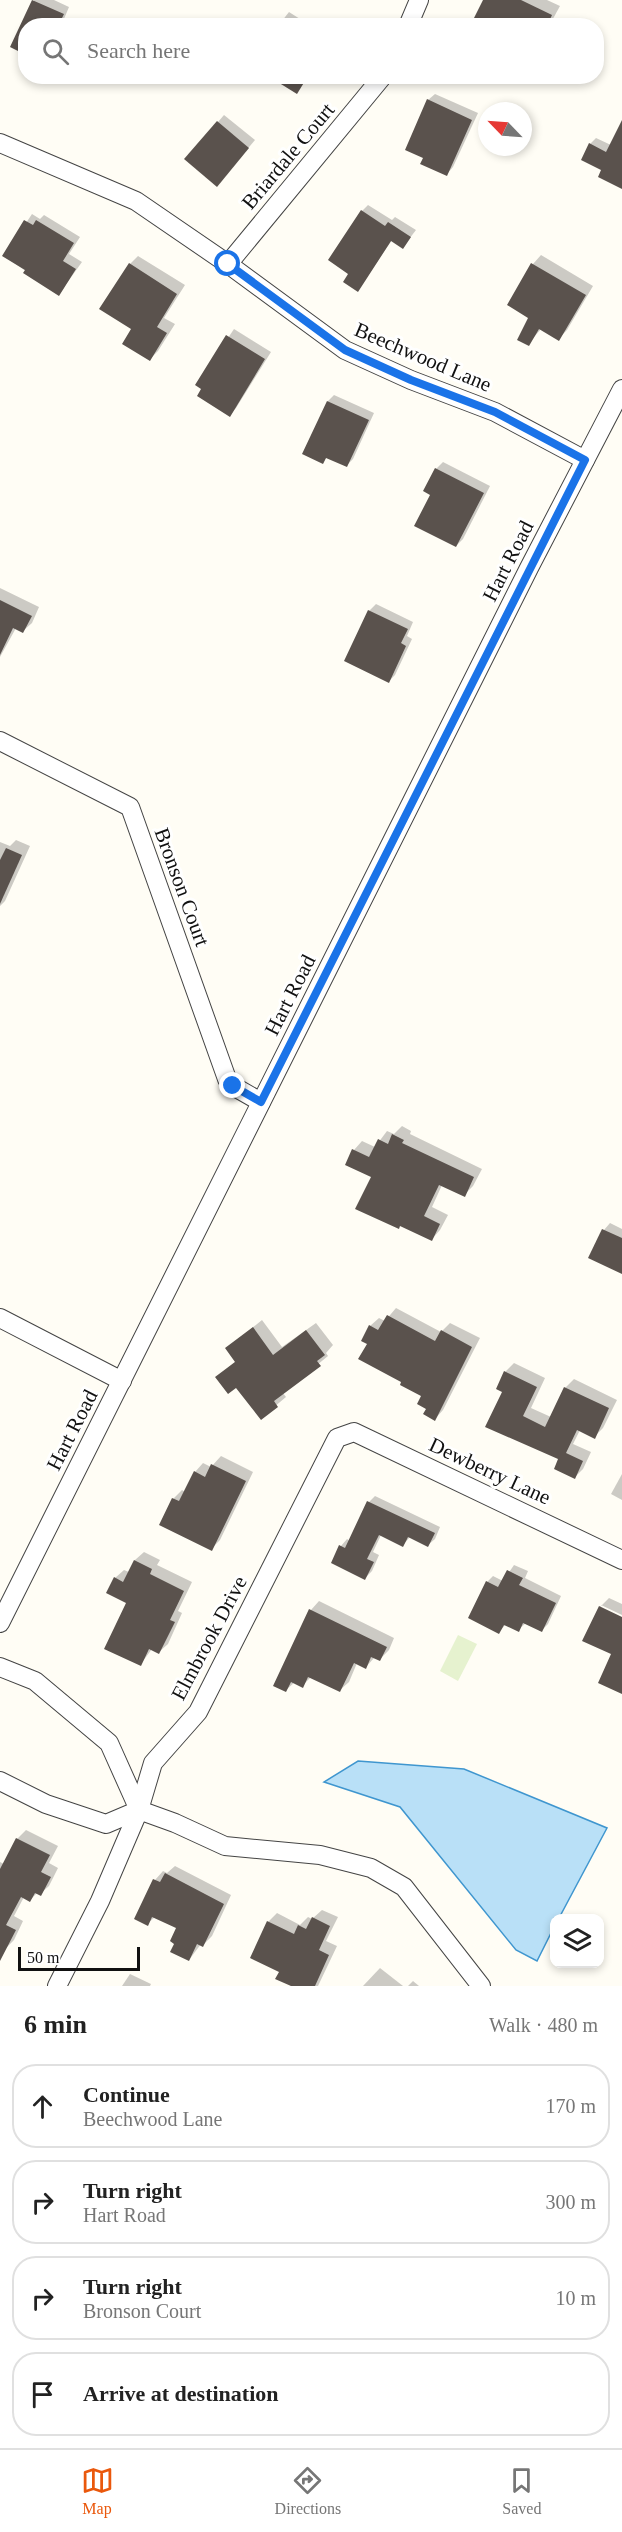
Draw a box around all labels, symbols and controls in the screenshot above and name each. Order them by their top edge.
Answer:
search box [18,18,604,84]
icon: search [39,35,72,68]
text: Search here [87,38,190,63]
street label: Briardale Court [237,98,339,214]
north arrow [478,102,532,156]
route start [214,250,240,276]
street label: Beechwood Lane [351,317,495,397]
street label: Hart Road [478,516,539,605]
street label: Bronson Court [149,825,215,950]
street label: Hart Road [260,950,321,1039]
route end [219,1072,245,1098]
street label: Hart Road [42,1385,103,1474]
street label: Dewberry Lane [425,1432,555,1510]
street label: Elmbrook Drive [166,1572,252,1704]
map controls [550,1914,604,1968]
button: layers [550,1914,604,1968]
scale bar [18,1944,140,1972]
text: 50 m [27,1949,59,1966]
text: 6 min [24,2010,87,2039]
text: Walk · 480 m [489,2014,598,2036]
text: Continue [83,2082,170,2107]
icon: ahead [26,2090,59,2123]
text: 170 m [545,2095,596,2117]
text: Beechwood Lane [83,2108,222,2130]
text: Turn right [83,2178,182,2203]
icon: right [26,2186,59,2219]
text: 300 m [545,2191,596,2213]
text: Hart Road [83,2204,166,2226]
text: Turn right [83,2274,182,2299]
icon: right [26,2282,59,2315]
text: 10 m [555,2287,596,2309]
text: Bronson Court [83,2300,201,2322]
icon: arrive [26,2378,59,2411]
text: Arrive at destination [83,2381,279,2406]
tab: Map [81,2464,114,2518]
tab: Directions [275,2464,341,2518]
tab: Saved [502,2464,541,2518]

